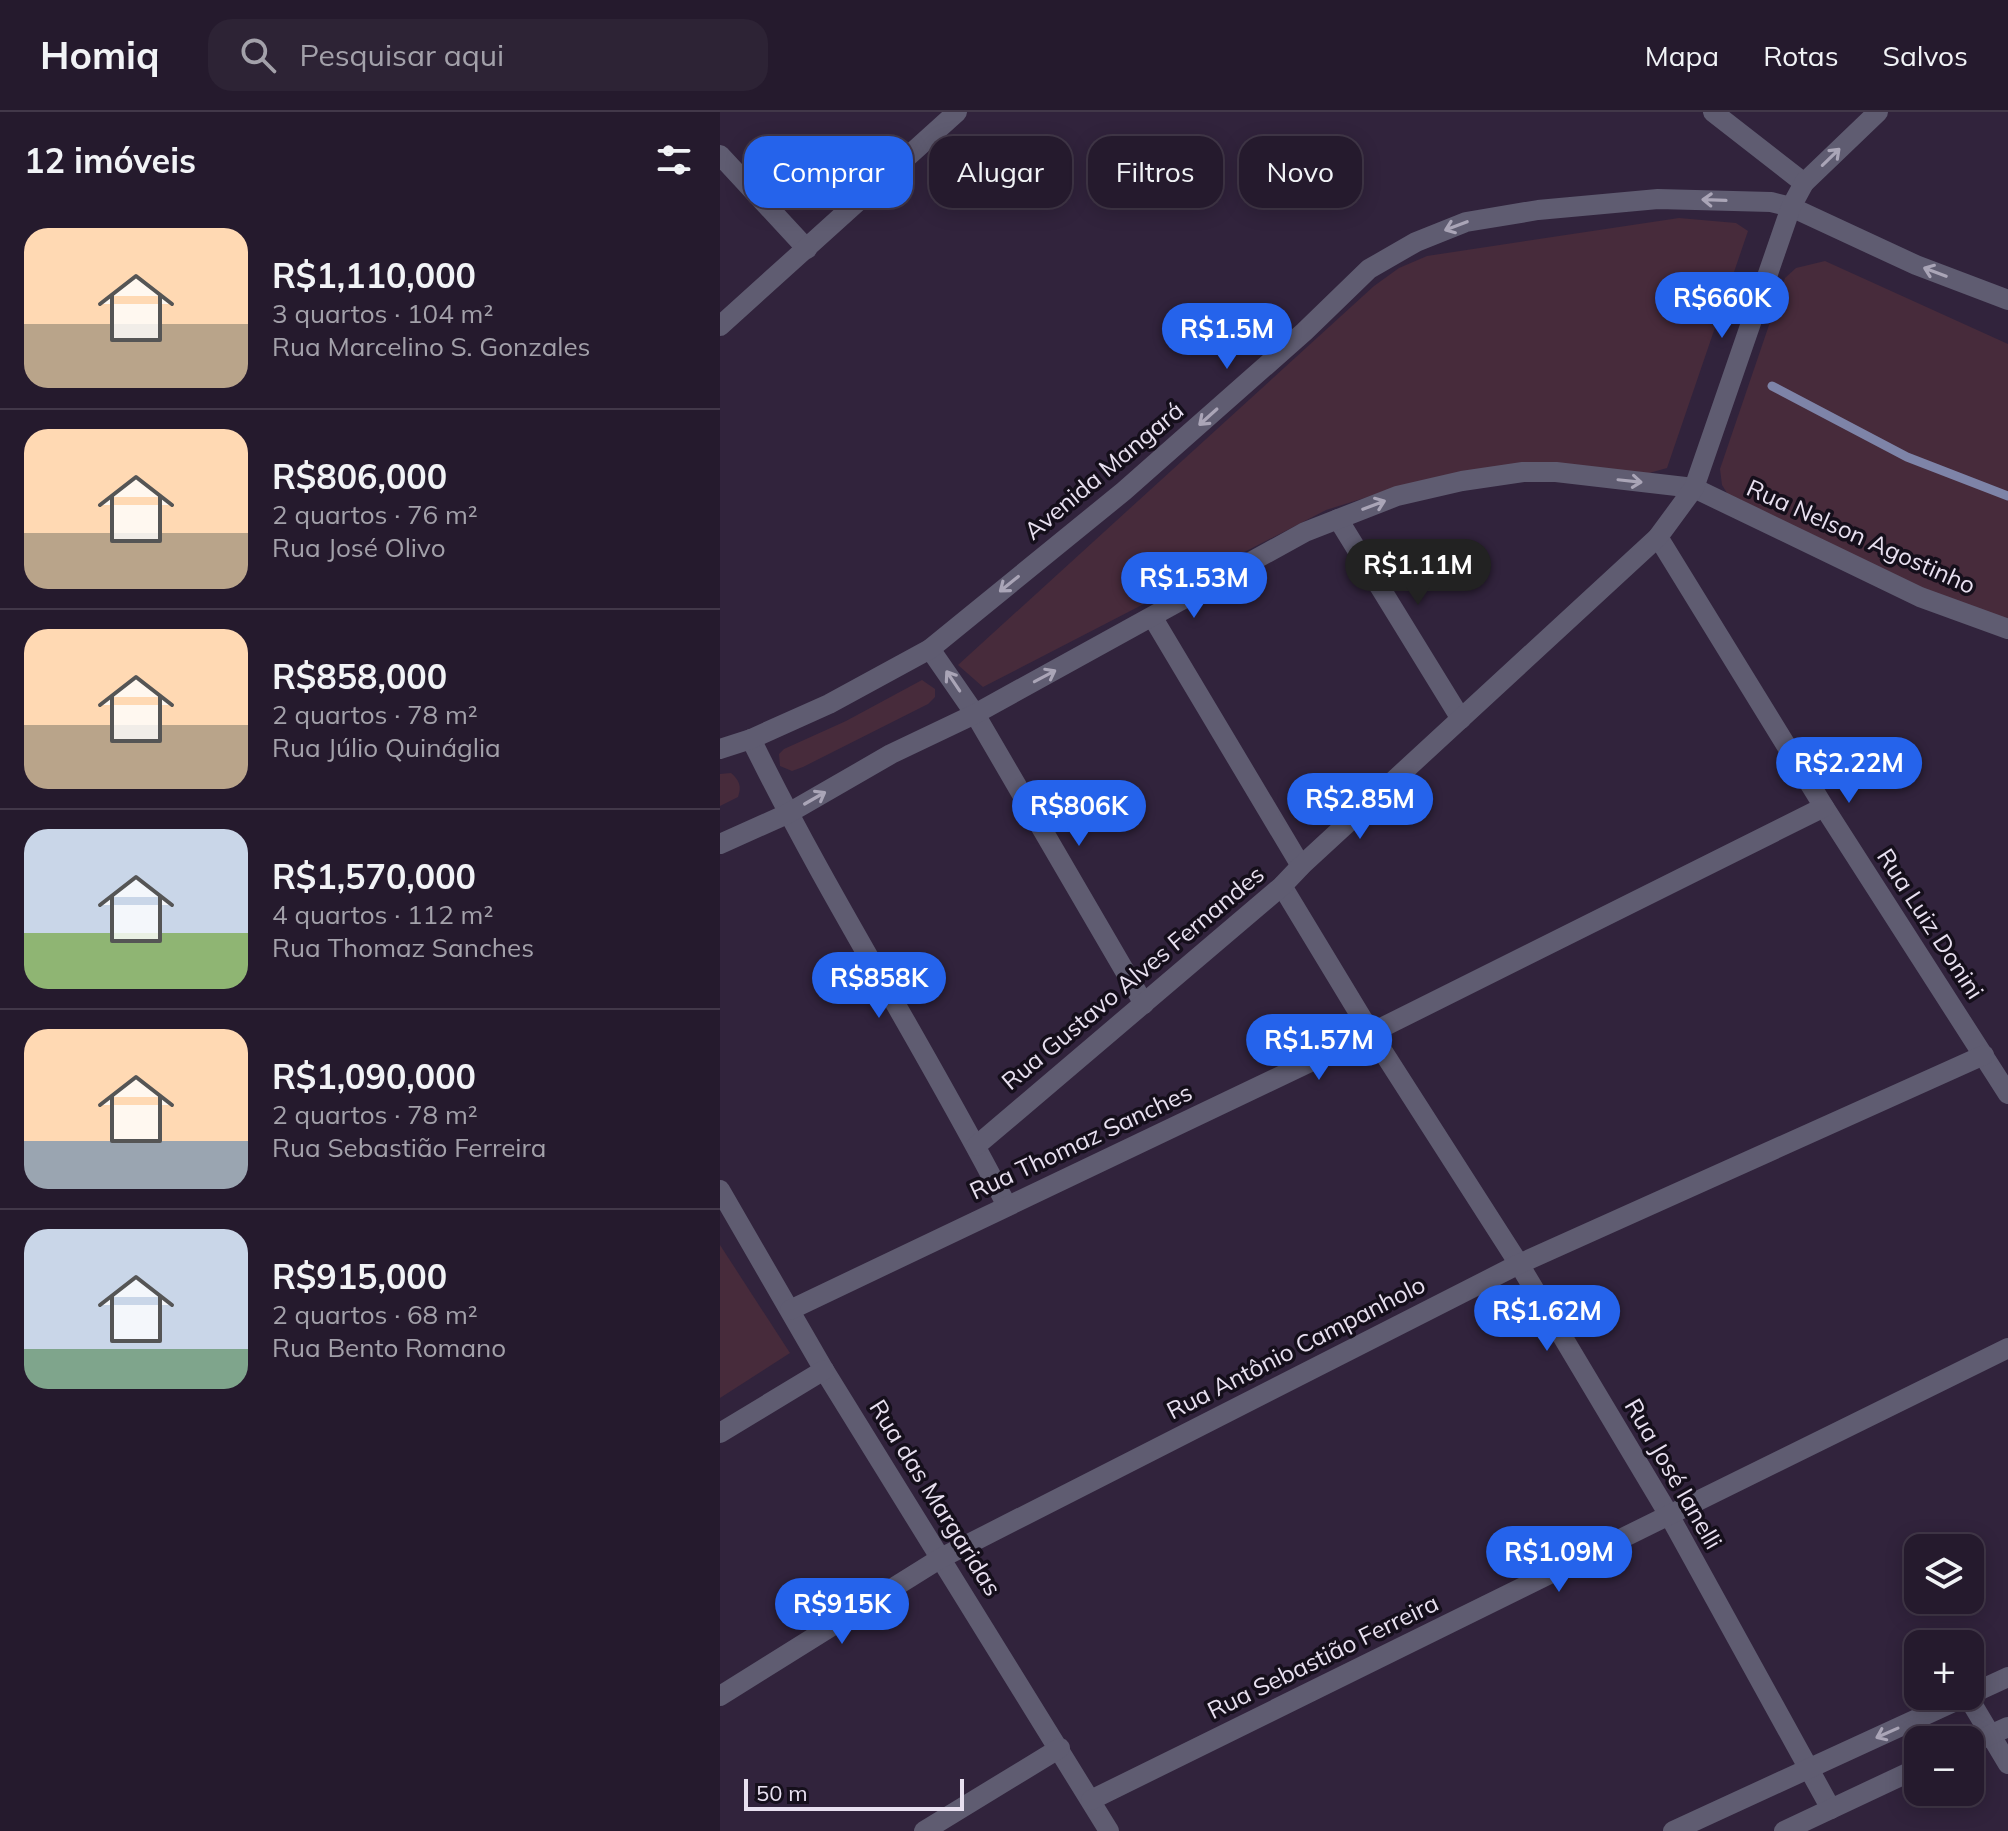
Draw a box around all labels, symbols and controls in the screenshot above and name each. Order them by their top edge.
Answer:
search box [208,19,768,91]
text: Homiq [40,31,160,79]
icon: search [236,33,280,77]
text: Pesquisar aqui [300,36,504,74]
text: Mapa [1645,38,1719,73]
text: Rotas [1763,38,1839,73]
text: Salvos [1883,38,1968,73]
chip: Comprar [744,136,913,208]
chip: Alugar [929,136,1072,208]
chip: Filtros [1088,136,1223,208]
chip: Novo [1239,136,1362,208]
icon: filters [652,138,696,182]
text: 12 imóveis [24,139,196,182]
one-way arrow [1821,147,1841,166]
one-way arrow [1701,192,1728,208]
one-way arrow [1444,220,1469,234]
text: R$1,110,000 [272,254,476,297]
icon: home [88,260,184,356]
one-way arrow [1923,264,1948,278]
pin: R$660K [1657,272,1787,340]
text: R$660K [1673,281,1771,314]
text: 3 quartos · 104 m² [272,297,493,330]
pin: R$1.5M [1162,303,1292,371]
text: R$1.5M [1180,312,1274,345]
text: Rua Marcelino S. Gonzales [272,330,591,363]
street label: Avenida Mangará [1018,395,1189,546]
one-way arrow [1199,408,1219,426]
text: R$806,000 [272,455,447,498]
icon: home [88,461,184,557]
street label: Rua Nelson Agostinho [1742,472,1980,600]
one-way arrow [1616,474,1643,489]
one-way arrow [1361,497,1386,511]
text: 2 quartos · 76 m² [272,498,478,531]
text: Rua José Olivo [272,531,446,564]
pin: R$1.11M [1344,539,1492,607]
text: R$1.11M [1363,548,1473,581]
pin: R$1.53M [1120,552,1268,620]
text: R$1.53M [1139,561,1249,594]
one-way arrow [999,576,1020,593]
text: R$858,000 [272,655,447,698]
icon: home [88,661,184,757]
one-way arrow [1032,668,1056,683]
one-way arrow [944,670,960,693]
text: 2 quartos · 78 m² [272,698,478,731]
text: Rua Júlio Quináglia [272,731,501,764]
pin: R$2.22M [1775,737,1923,805]
text: R$2.22M [1794,746,1904,779]
pin: R$2.85M [1286,773,1434,841]
pin: R$806K [1014,780,1144,848]
text: R$2.85M [1305,782,1415,815]
text: R$806K [1030,789,1128,822]
one-way arrow [803,790,826,806]
street label: Rua Luiz Donini [1871,843,1991,1004]
text: R$1,570,000 [272,855,476,898]
street label: Rua Gustavo Alves Fernandes [995,859,1270,1096]
icon: home [88,861,184,957]
text: 4 quartos · 112 m² [272,898,493,931]
text: Rua Thomaz Sanches [272,931,534,964]
pin: R$858K [814,952,944,1020]
text: R$858K [830,961,928,994]
pin: R$1.57M [1245,1014,1393,1082]
text: R$1.57M [1264,1023,1374,1056]
text: R$1,090,000 [272,1055,476,1098]
icon: home [88,1061,184,1157]
street label: Rua Thomaz Sanches [965,1076,1197,1206]
text: 2 quartos · 78 m² [272,1098,478,1131]
text: Rua Sebastião Ferreira [272,1131,546,1164]
text: R$915,000 [272,1255,447,1298]
icon: home [88,1261,184,1357]
street label: Rua Antônio Campanholo [1161,1269,1430,1425]
pin: R$1.62M [1473,1285,1621,1353]
text: R$1.62M [1492,1294,1602,1327]
text: 2 quartos · 68 m² [272,1298,478,1331]
text: Rua Bento Romano [272,1331,506,1364]
street label: Rua José Ianelli [1619,1393,1729,1554]
street label: Rua das Margaridas [863,1394,1008,1601]
pin: R$1.09M [1485,1526,1633,1594]
map controls [1904,1534,1984,1806]
button: layers [1904,1534,1984,1614]
text: R$1.09M [1504,1535,1614,1568]
pin: R$915K [777,1578,907,1646]
text: R$915K [793,1587,891,1620]
street label: Rua Sebastião Ferreira [1202,1587,1443,1725]
button: + [1904,1630,1984,1710]
button: − [1904,1726,1984,1806]
one-way arrow [1875,1727,1899,1742]
scale bar [744,1775,964,1811]
text: 50 m [756,1779,807,1807]

